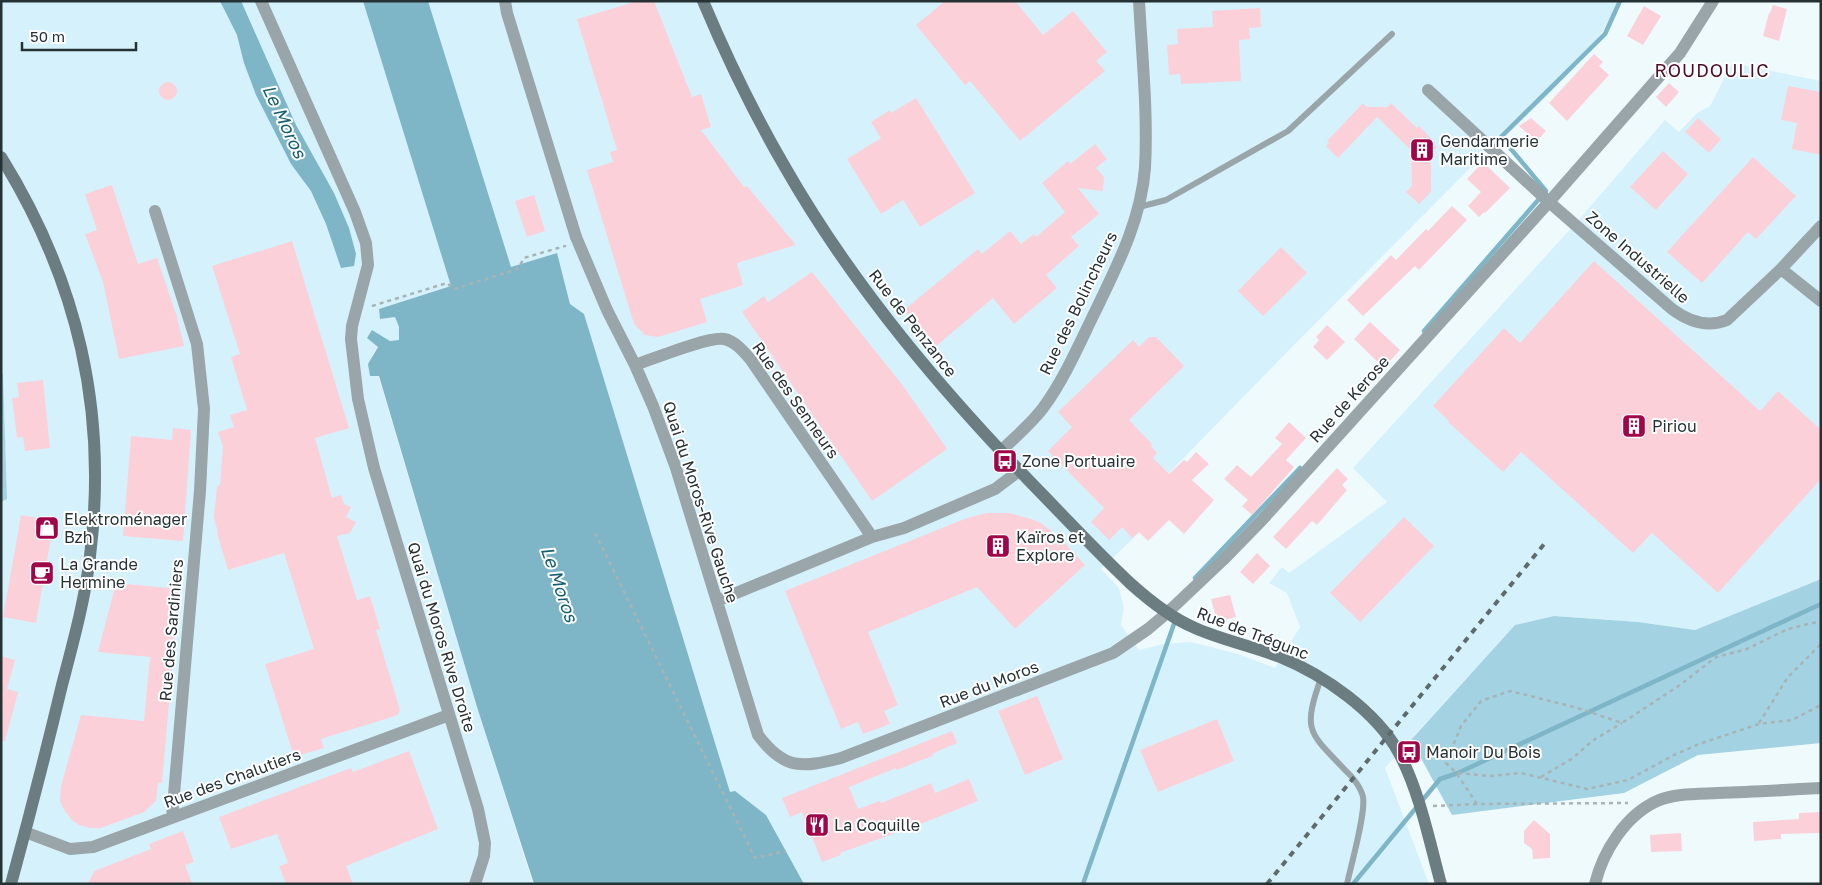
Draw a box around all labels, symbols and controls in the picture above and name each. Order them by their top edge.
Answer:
scale bar [22,20,136,52]
text: 50 m [30,27,65,45]
district label: ROUDOULIC [1655,59,1769,81]
water label: Le Moros [258,81,312,163]
place label: Gendarmerie Maritime [1440,131,1539,169]
building icon: Gendarmerie Maritime [1409,137,1435,163]
street label: Zone Industrielle [1582,207,1694,307]
street label: Rue des Bolincheurs [1035,228,1121,378]
street label: Rue de Penzance [865,265,961,381]
street label: Rue des Senneurs [748,338,844,462]
street label: Rue de Kerose [1305,351,1393,447]
street label: Quai du Moros-Rive Gauche [659,399,743,605]
building icon: Piriou [1621,413,1647,439]
place label: Piriou [1652,416,1697,436]
bus stop icon: Zone Portuaire [992,448,1018,474]
place label: Zone Portuaire [1022,451,1135,471]
place label: Elektroménager Bzh [64,509,187,547]
shop icon: Elektroménager Bzh [34,515,60,541]
place label: Kaïros et Explore [1016,527,1084,565]
building icon: Kaïros et Explore [985,533,1011,559]
street label: Quai du Moros Rive Droite [404,539,480,735]
water label: Le Moros [537,543,584,626]
place label: La Grande Hermine [60,554,138,592]
street label: Rue des Sardiniers [155,558,187,702]
cafe icon: La Grande Hermine [29,560,55,586]
street label: Rue de Trégunc [1194,602,1312,664]
street label: Rue du Moros [937,656,1041,712]
bus stop icon: Manoir Du Bois [1396,739,1422,765]
place label: Manoir Du Bois [1426,742,1541,762]
street label: Rue des Chalutiers [161,744,303,812]
restaurant icon: La Coquille [804,812,830,838]
place label: La Coquille [834,815,920,835]

